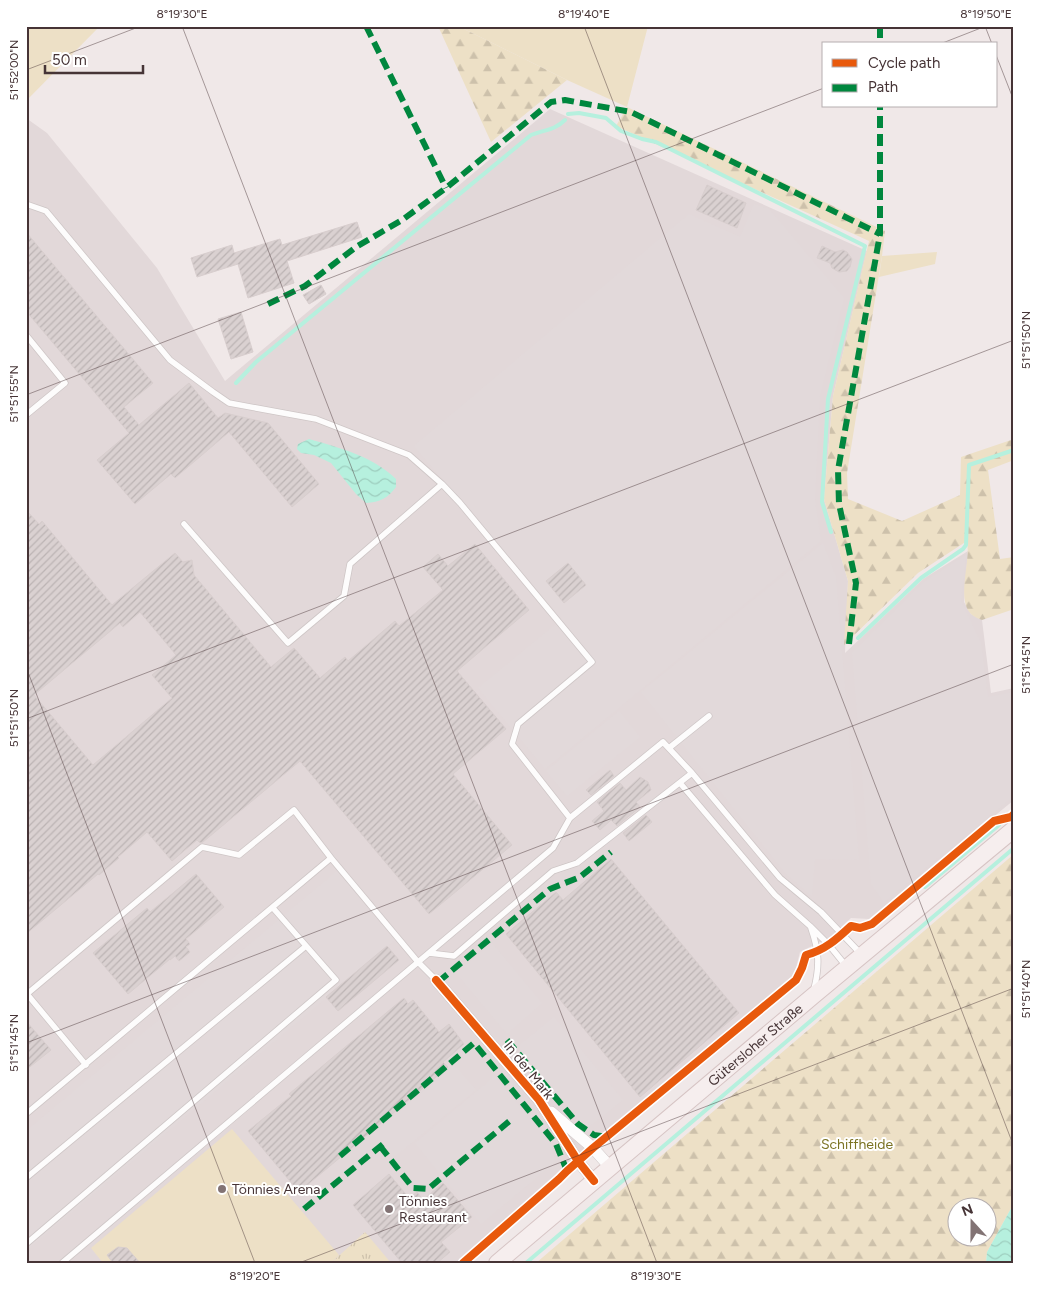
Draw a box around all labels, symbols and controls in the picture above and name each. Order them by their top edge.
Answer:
text: 8°19'30"E [156,7,208,21]
text: 8°19'40"E [558,7,610,21]
text: 8°19'50"E [960,7,1012,21]
text: 51°52'00"N [7,40,21,100]
scale bar [45,42,142,74]
legend [822,42,998,108]
text: 50 m [52,51,87,69]
text: Cycle path [868,54,940,72]
text: Path [868,78,898,96]
text: 51°51'50"N [1019,311,1033,369]
text: 51°51'55"N [7,365,21,423]
text: 51°51'45"N [1019,636,1033,694]
text: 51°51'50"N [7,689,21,747]
text: 51°51'40"N [1019,960,1033,1018]
street label: Gütersloher Straße [705,1000,807,1090]
text: 51°51'45"N [7,1014,21,1072]
street label: In der Mark [500,1038,557,1103]
park label: Schiffheide [821,1136,893,1153]
place label: Tönnies Arena [232,1181,320,1198]
marker: Tönnies Arena [216,1183,228,1195]
place label: Tönnies Restaurant [399,1193,467,1226]
north arrow [948,1196,998,1246]
text: N [959,1200,976,1220]
marker: Tönnies Restaurant [383,1203,395,1215]
text: 8°19'20"E [229,1269,281,1283]
text: 8°19'30"E [630,1269,682,1283]

